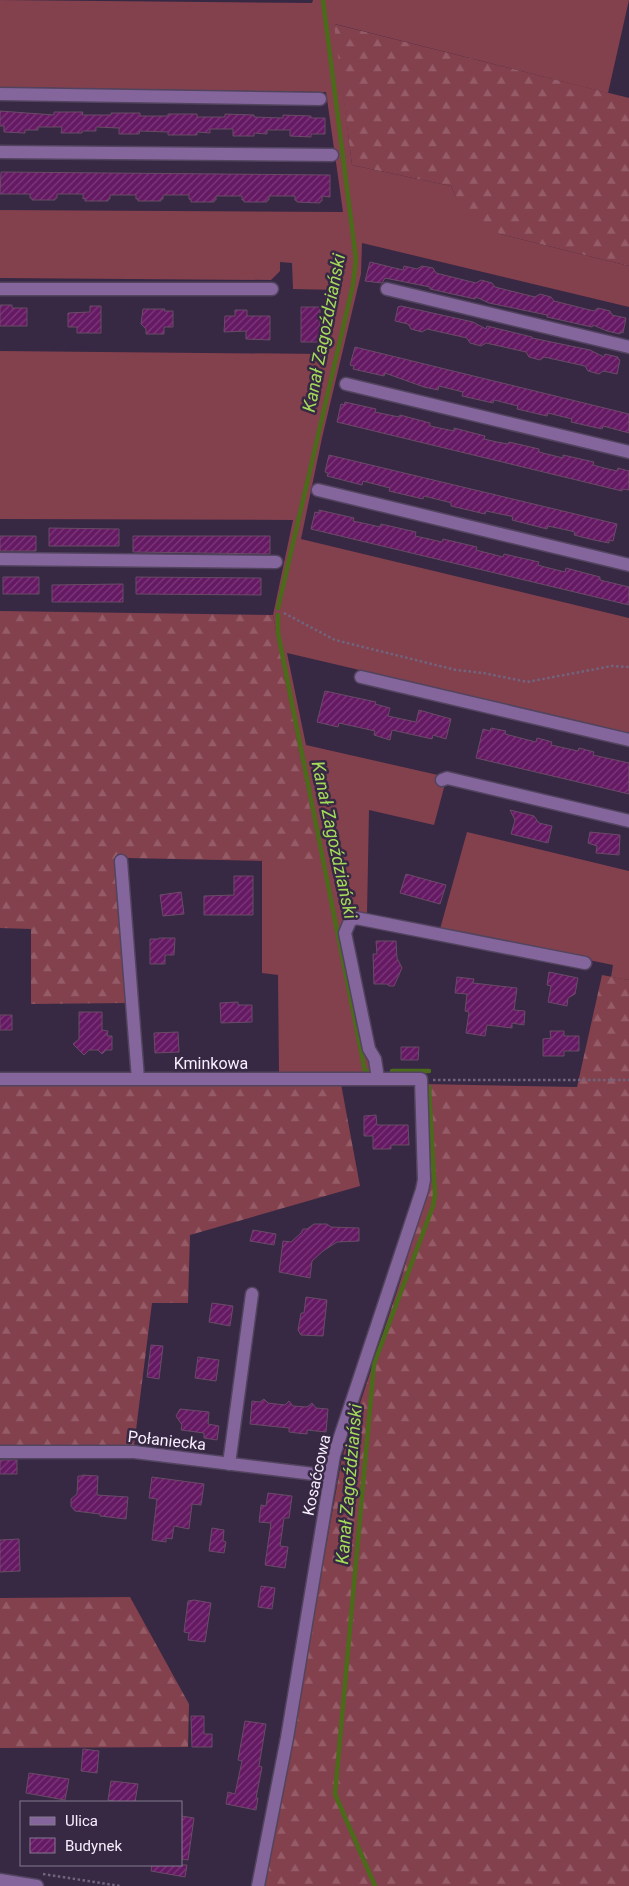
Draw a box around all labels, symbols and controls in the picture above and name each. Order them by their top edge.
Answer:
water label: Kanał Zagoździański [298,251,349,414]
water label: Kanał Zagoździański [307,759,362,921]
street label: Kminkowa [174,1054,248,1073]
water label: Kanał Zagoździański [331,1402,366,1565]
street label: Połaniecka [127,1427,207,1454]
street label: Kosaćcowa [299,1433,334,1517]
legend [20,1801,182,1866]
text: Ulica [65,1812,98,1830]
text: Budynek [65,1837,122,1855]

